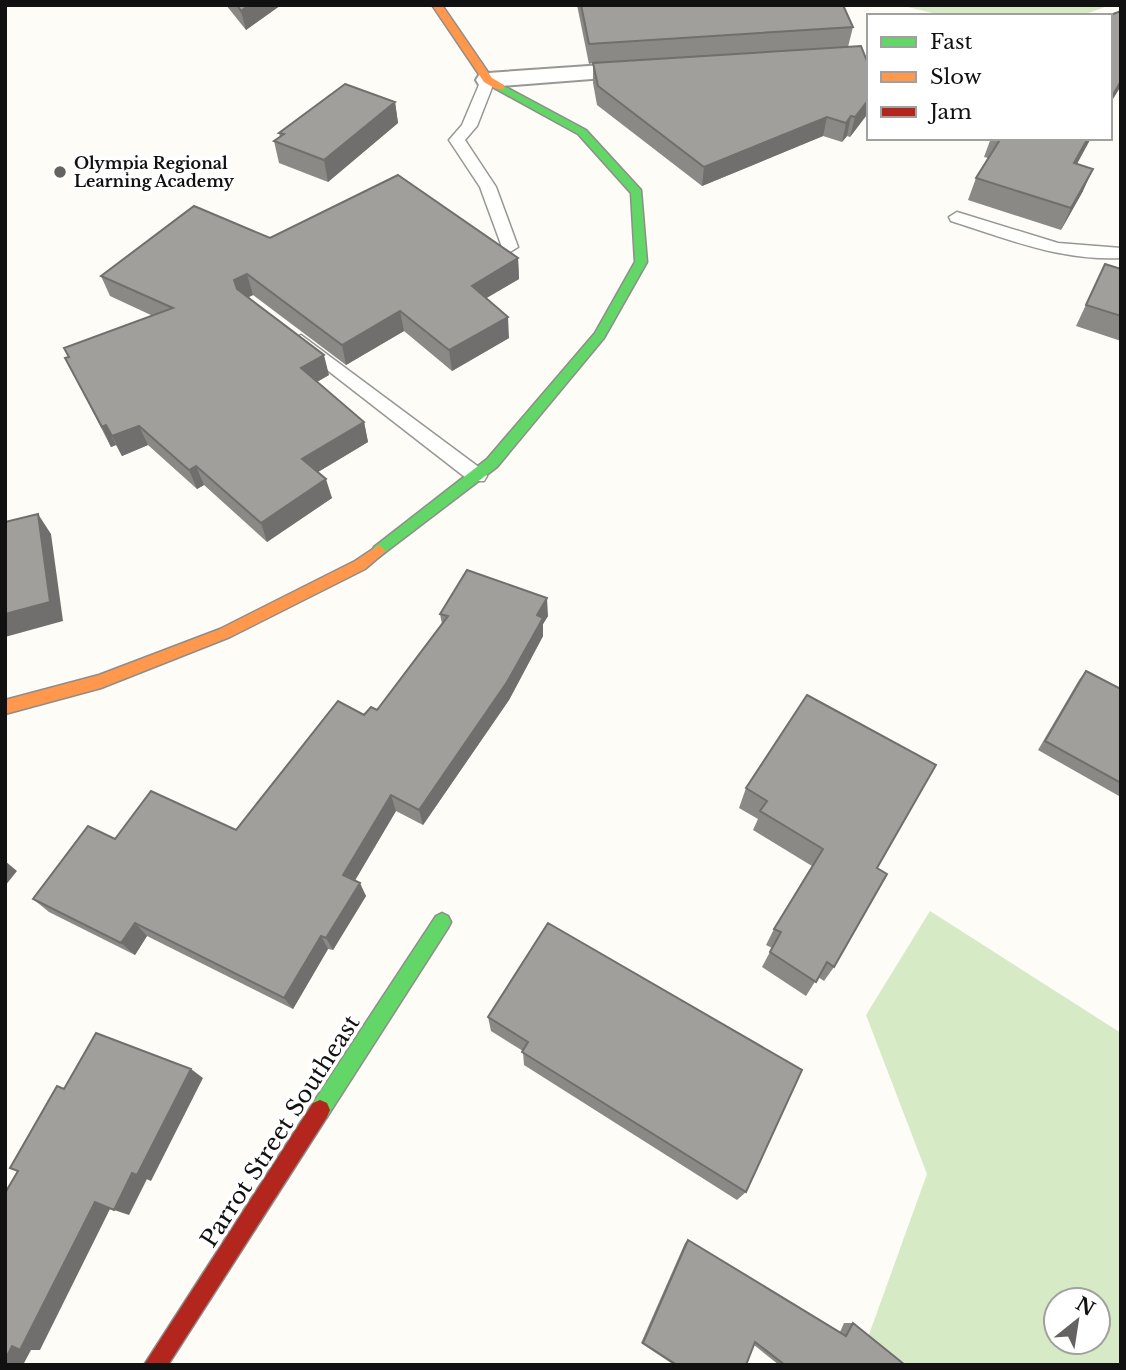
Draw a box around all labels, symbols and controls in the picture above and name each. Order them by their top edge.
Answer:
legend [867,14,1112,140]
text: Fast [930,29,972,55]
text: Slow [930,64,982,90]
text: Jam [927,99,972,125]
place label: Olympia Regional Learning Academy [74,153,234,191]
marker: Olympia Regional Learning Academy [52,164,68,180]
street label: Parrot Street Southeast [194,1010,366,1252]
north arrow [1042,1286,1112,1356]
text: N [1072,1292,1099,1321]

